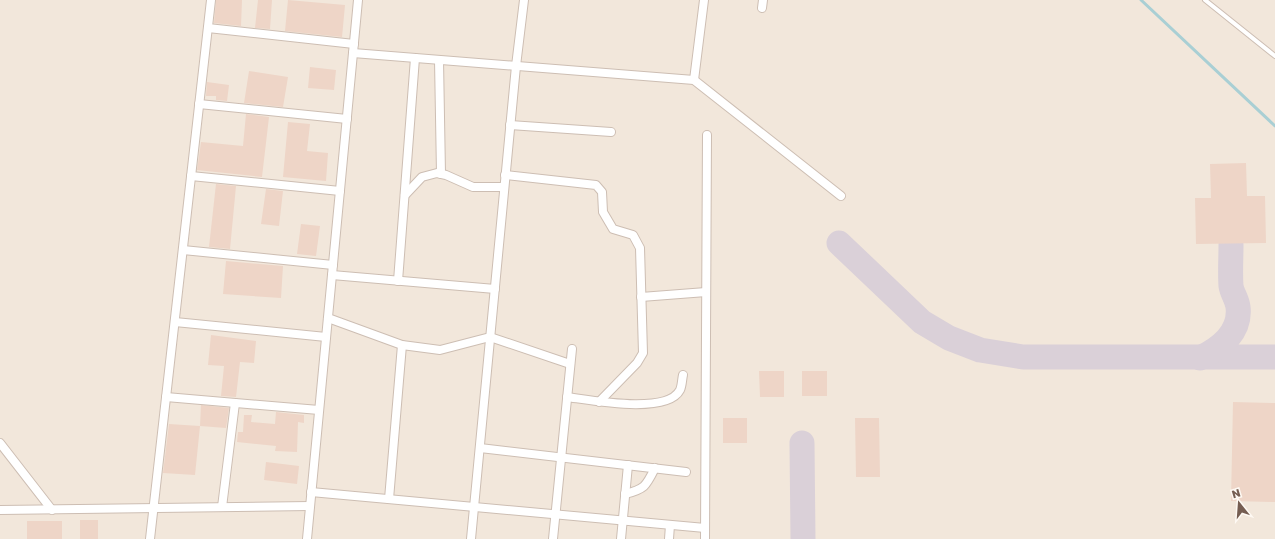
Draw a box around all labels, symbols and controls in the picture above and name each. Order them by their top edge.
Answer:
north arrow [1219,483,1259,523]
text: N [1230,486,1242,500]

